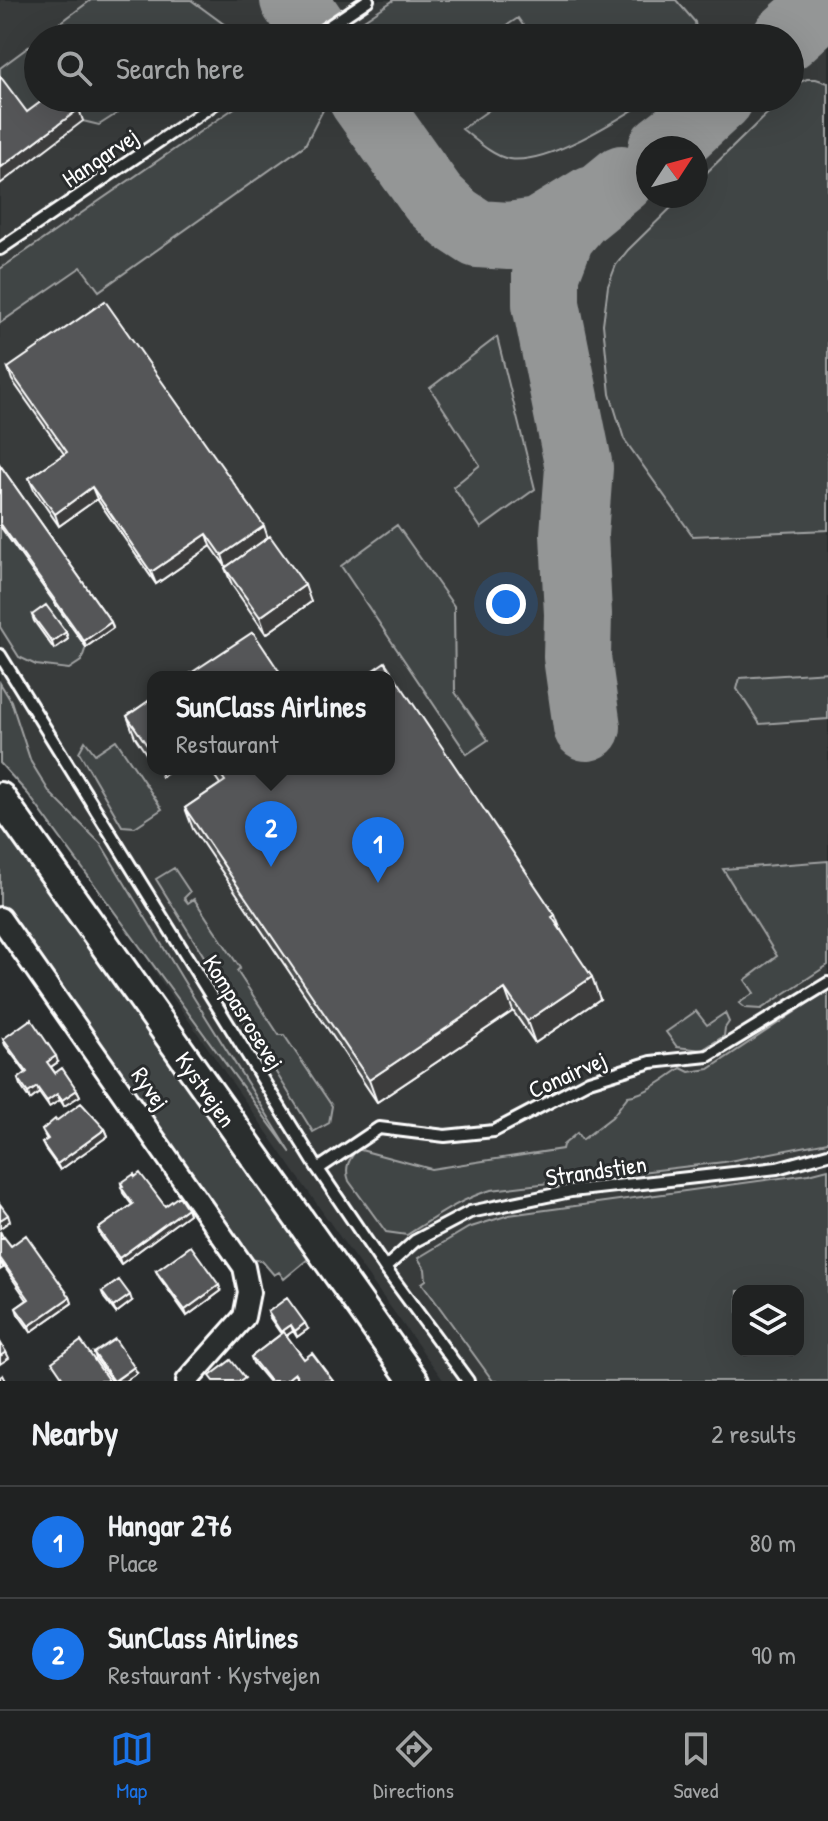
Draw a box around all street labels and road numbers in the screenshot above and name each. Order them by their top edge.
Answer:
street label: Hangarvej [56,120,144,194]
street label: Kompasrosevej [196,948,292,1076]
street label: Conairvej [523,1043,611,1105]
street label: Kystvejen [168,1045,244,1133]
street label: Ryvej [125,1060,177,1116]
street label: Strandstien [544,1147,648,1193]

